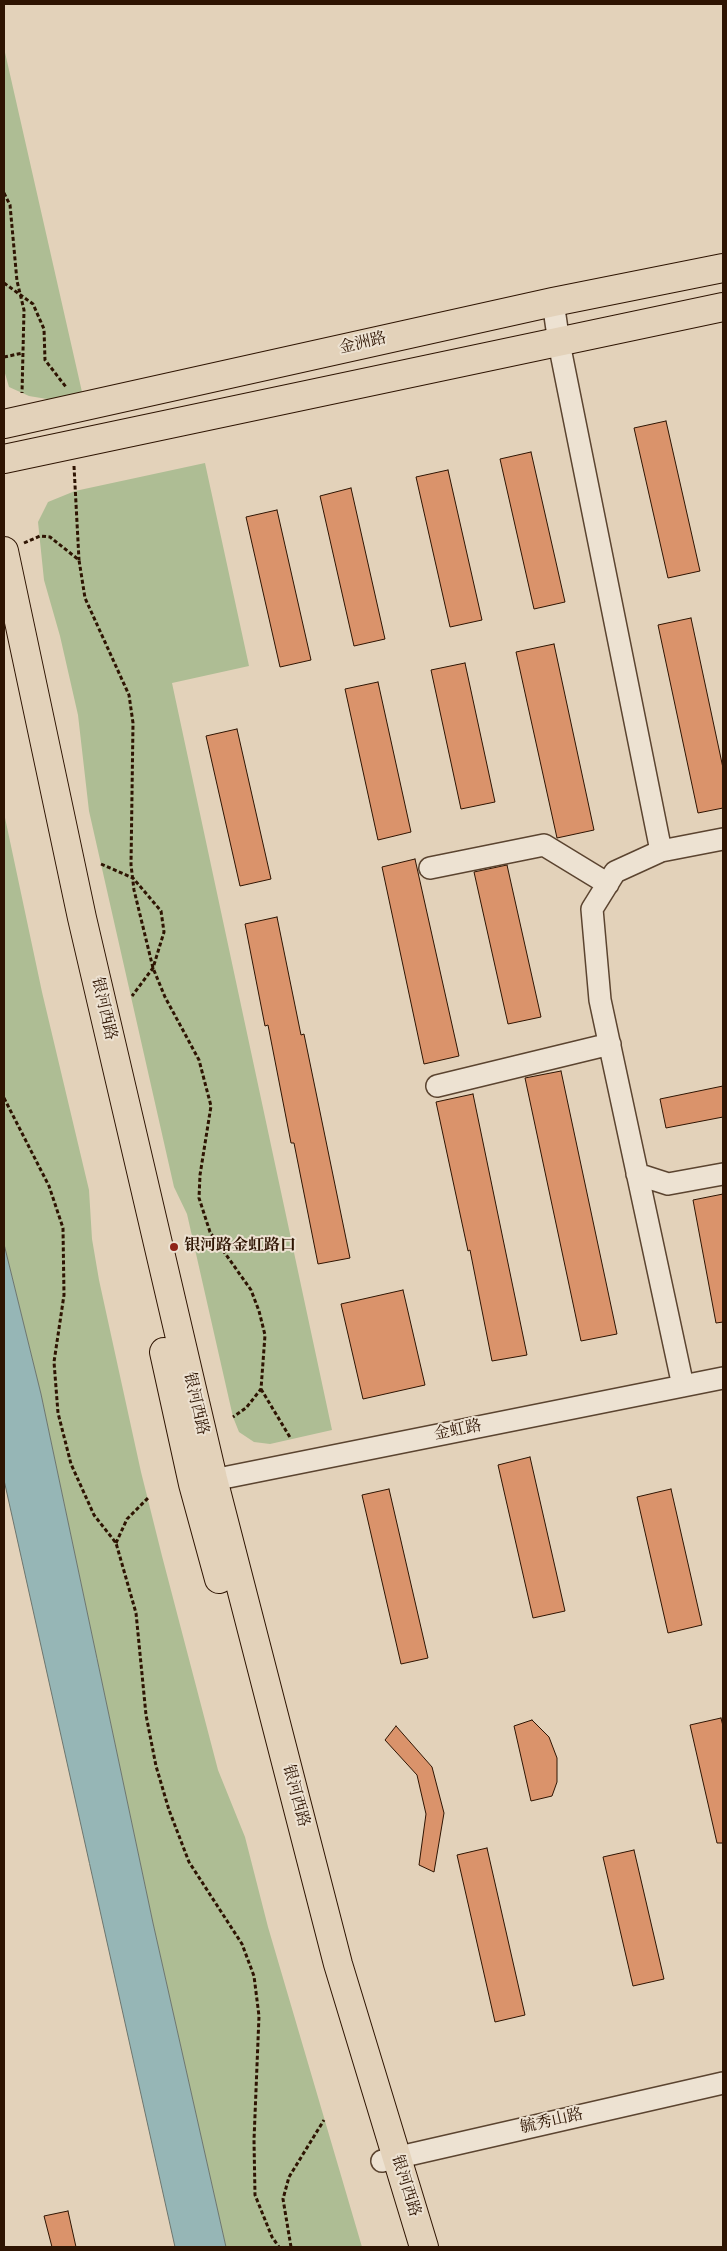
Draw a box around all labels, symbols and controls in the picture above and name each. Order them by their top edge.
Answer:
street label: 金洲路 [337,329,389,359]
street label: 银河西路 [86,976,120,1042]
place label: 银河路金虹路口 [184,1237,296,1257]
marker: 银河路金虹路口 [168,1241,180,1253]
street label: 银河西路 [178,1371,212,1437]
street label: 金虹路 [433,1417,483,1445]
street label: 银河西路 [277,1763,313,1829]
street label: 毓秀山路 [519,2105,585,2139]
street label: 银河西路 [386,2153,424,2219]

